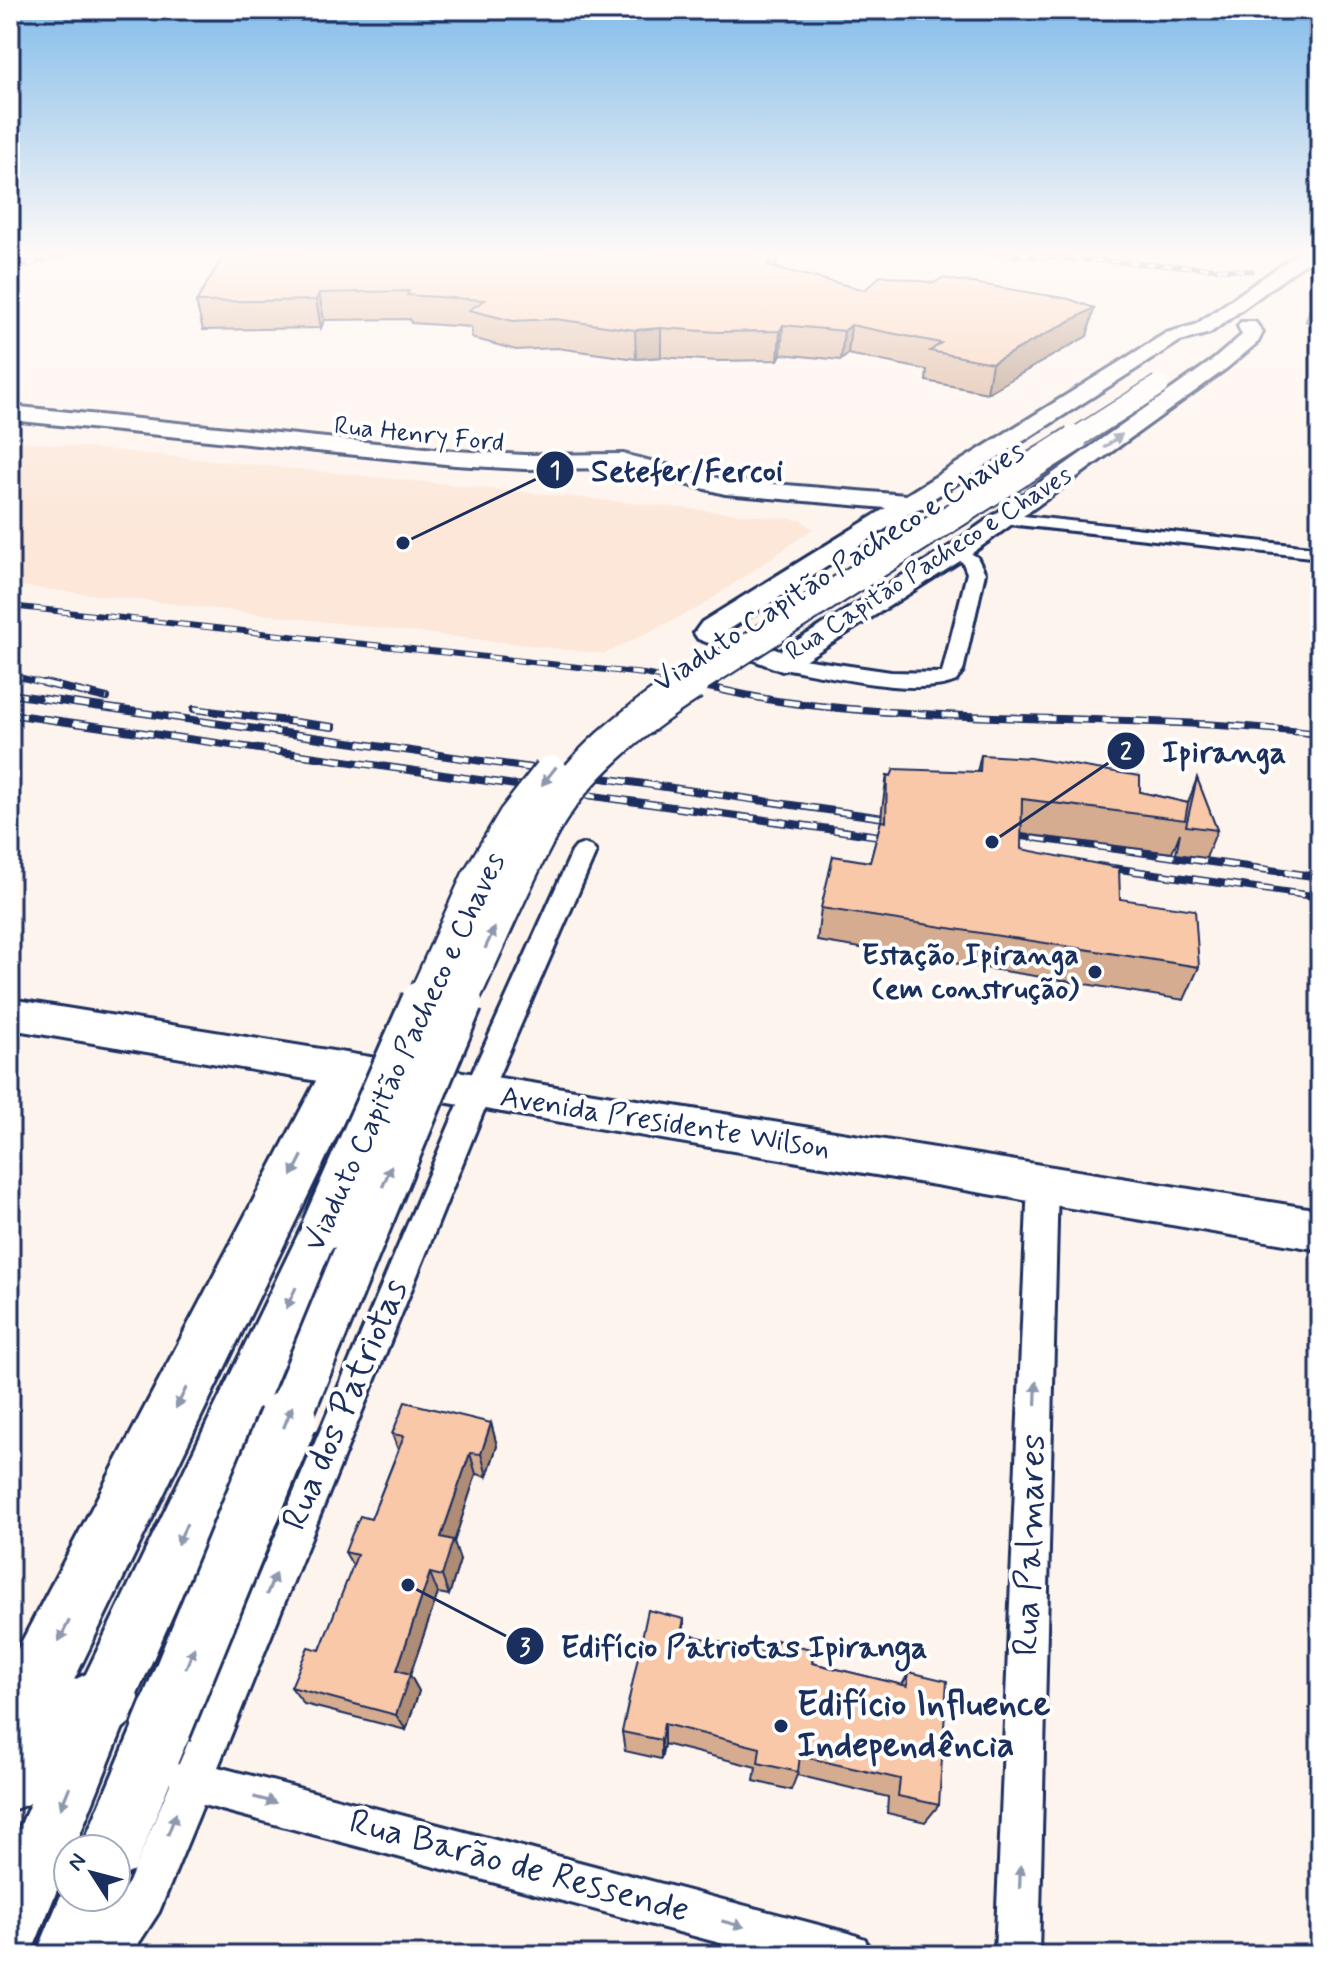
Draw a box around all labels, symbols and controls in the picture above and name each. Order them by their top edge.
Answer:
street label: Rua Henry Ford [332,409,506,461]
street label: Viaduto Capitão Pacheco e Chaves [646,432,1032,702]
one-way arrow [1103,434,1124,449]
callout: Setefer/Fercoi [535,442,799,498]
text: Setefer/Fercoi [591,451,783,493]
text: 1 [550,456,560,487]
street label: Rua Capitão Pacheco e Chaves [779,459,1079,669]
callout: Ipiranga [1106,723,1302,779]
text: Ipiranga [1162,732,1286,775]
text: 2 [1120,737,1132,768]
one-way arrow [542,766,558,786]
street label: Viaduto Capitão Pacheco e Chaves [295,846,515,1258]
one-way arrow [483,926,497,950]
place label: Estação Ipiranga (em construção) [861,936,1079,1009]
marker: Estação Ipiranga (em construção) [1086,963,1104,981]
street label: Avenida Presidente Wilson [497,1078,833,1168]
one-way arrow [290,1154,304,1177]
one-way arrow [380,1165,393,1188]
street label: Rua dos Patriotas [272,1272,420,1538]
one-way arrow [284,1287,298,1310]
one-way arrow [1029,1380,1042,1405]
one-way arrow [174,1387,188,1410]
one-way arrow [282,1405,295,1429]
street label: Rua Palmares [1004,1433,1058,1657]
one-way arrow [175,1523,189,1546]
one-way arrow [265,1572,278,1596]
callout: Edifício Patriotas Ipiranga [505,1618,943,1674]
one-way arrow [58,1619,71,1642]
text: Edifício Patriotas Ipiranga [560,1627,928,1672]
text: 3 [520,1633,531,1664]
one-way arrow [184,1646,197,1670]
place label: Edifício Influence Independência [797,1682,1050,1770]
marker: Edifício Influence Independência [772,1717,790,1735]
one-way arrow [58,1786,71,1810]
one-way arrow [252,1795,277,1807]
street label: Rua Barão de Ressende [344,1799,694,1935]
one-way arrow [166,1812,179,1836]
north arrow [52,1833,132,1913]
text: N [62,1848,93,1877]
one-way arrow [1013,1864,1026,1889]
one-way arrow [720,1919,745,1931]

